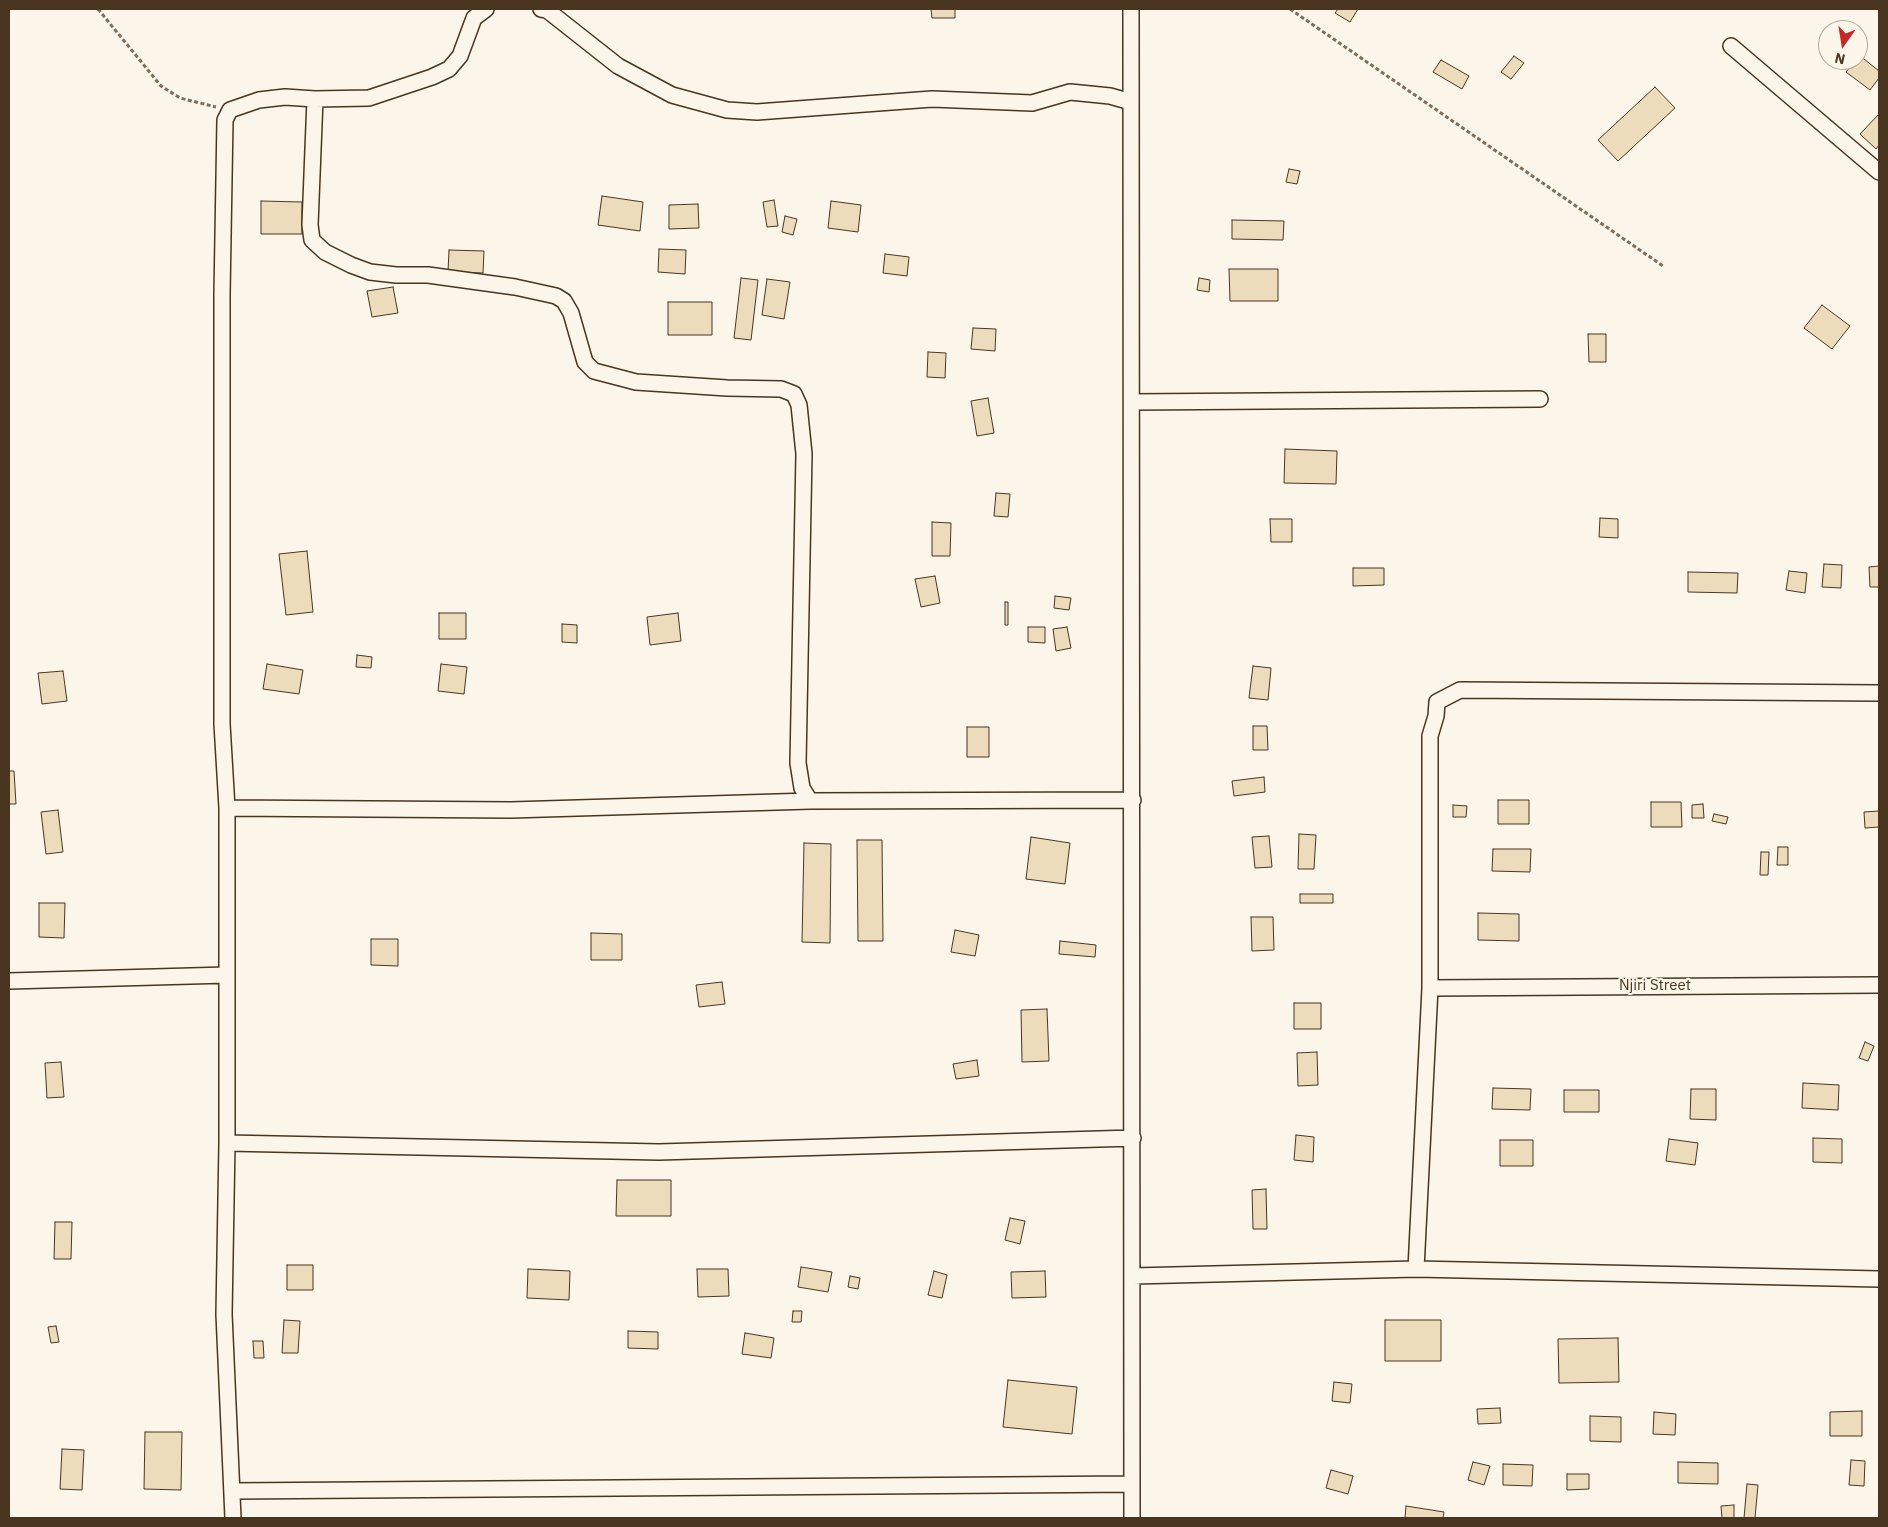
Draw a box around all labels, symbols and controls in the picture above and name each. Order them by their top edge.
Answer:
north arrow [1818,20,1868,70]
text: N [1833,49,1847,69]
street label: Njiri Street [1619,977,1691,995]

